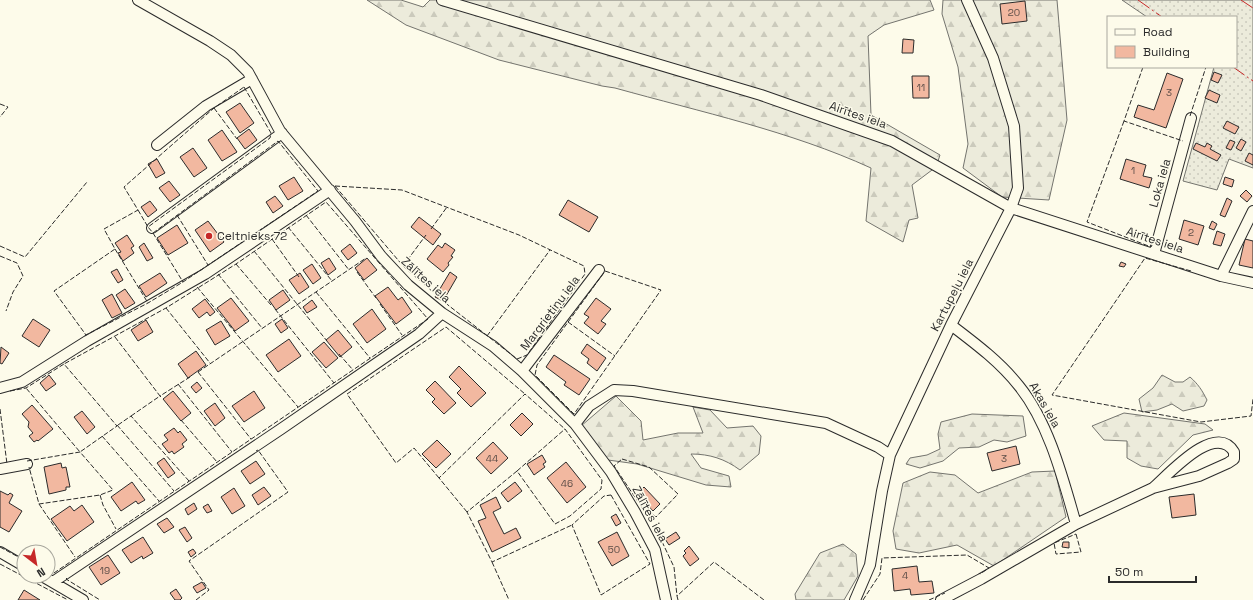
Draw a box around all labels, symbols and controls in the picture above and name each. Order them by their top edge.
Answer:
house number: 20 [1008,6,1020,19]
legend [1107,16,1237,68]
text: Road [1143,24,1172,40]
text: Building [1143,44,1190,60]
house number: 11 [917,81,925,94]
house number: 3 [1166,86,1172,99]
street label: Airītes iela [827,98,889,132]
street label: Loka iela [1145,157,1175,209]
house number: 1 [1131,164,1135,177]
street label: Airītes iela [1124,223,1186,257]
house number: 2 [1188,226,1194,239]
place label: Celtnieks 72 [217,228,287,244]
marker: Celtnieks 72 [204,231,214,241]
street label: Zālītes iela [398,253,454,307]
street label: Kartupeļu iela [927,256,977,334]
street label: Margrietiņu iela [517,272,583,354]
street label: Akas iela [1026,379,1064,431]
house number: 44 [486,452,498,465]
house number: 3 [1001,452,1007,465]
house number: 46 [561,477,573,490]
street label: Zālītes iela [628,483,672,545]
house number: 50 [608,543,620,556]
north arrow [16,544,56,584]
scale bar [1109,558,1196,584]
house number: 19 [100,564,110,577]
text: 50 m [1115,564,1143,580]
text: N [34,565,48,580]
house number: 4 [902,569,908,582]

